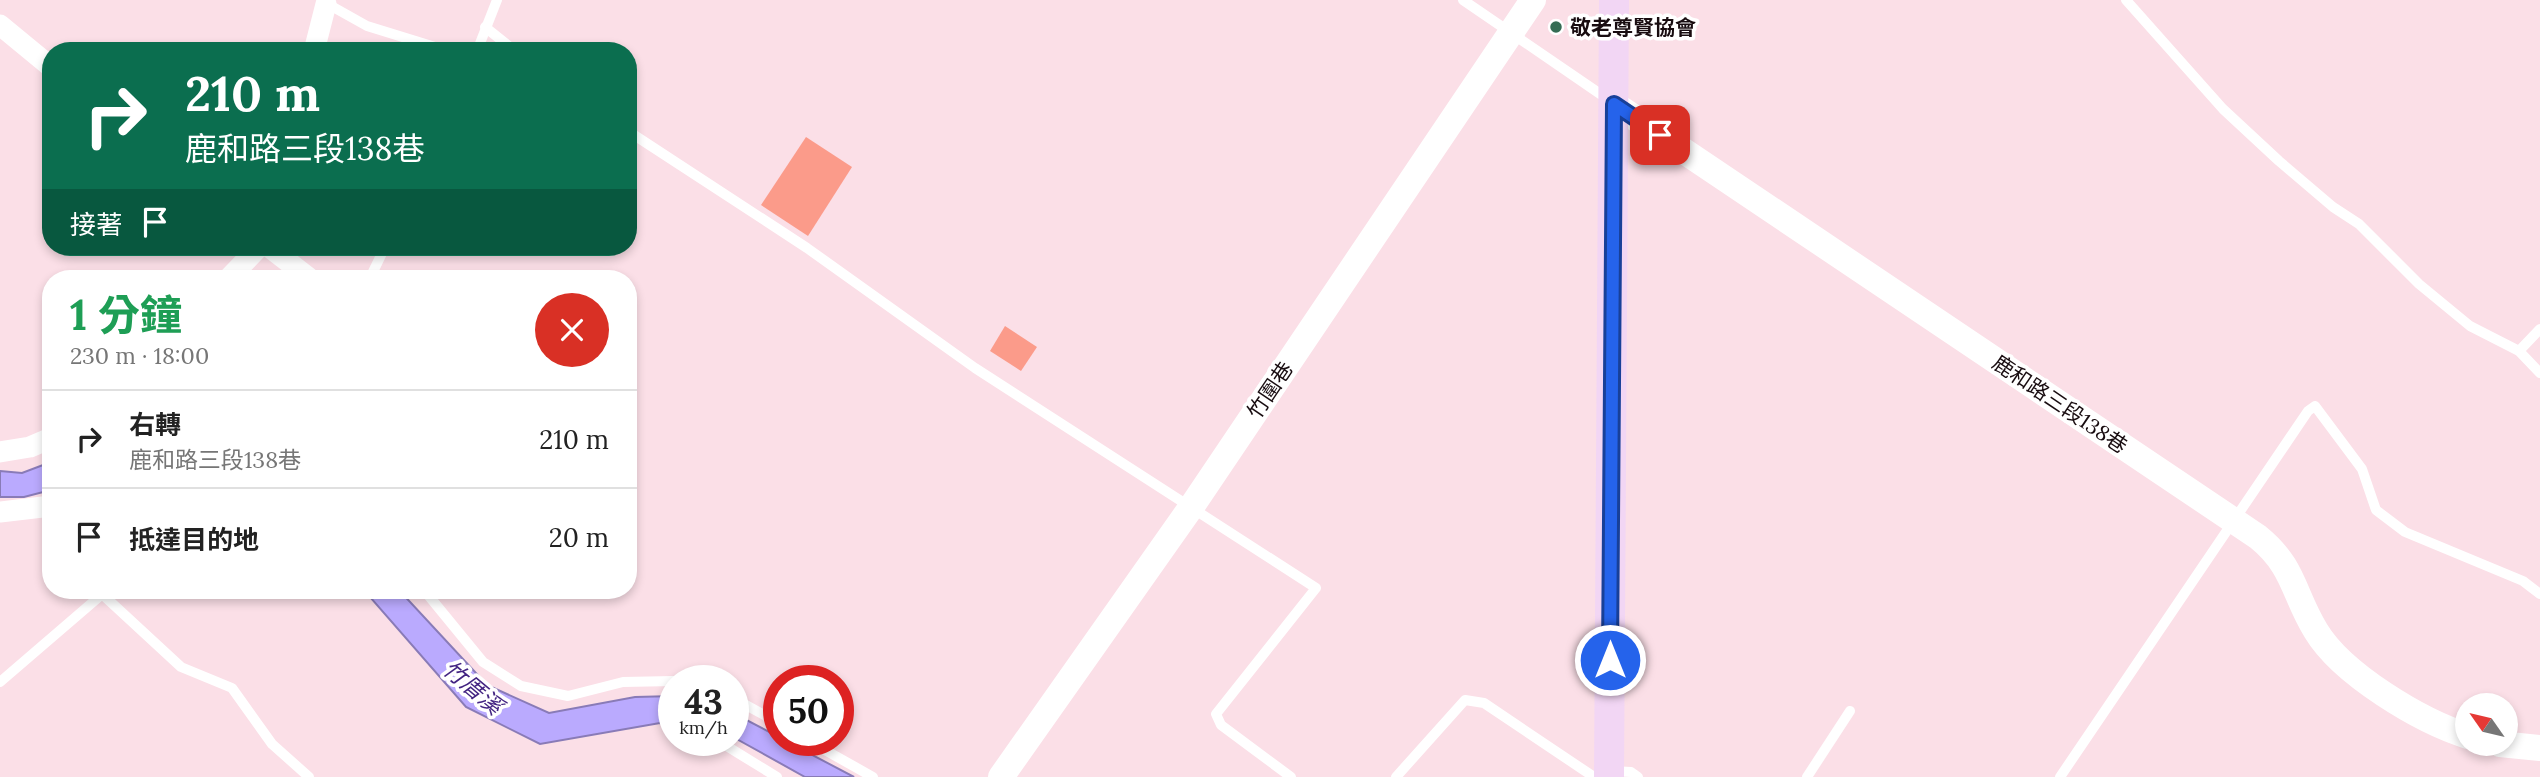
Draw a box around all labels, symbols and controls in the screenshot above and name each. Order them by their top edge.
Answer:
place label: 敬老尊賢協會 [1570,14,1696,41]
marker: 敬老尊賢協會 [1548,19,1564,35]
text: 210 m [185,62,320,124]
icon: right [70,70,161,161]
pin [1630,105,1690,165]
icon: arrive [1641,116,1679,154]
text: 鹿和路三段138巷 [185,128,424,169]
icon: arrive [136,203,174,241]
text: 接著 [70,208,122,241]
text: 1 分鐘 [70,288,182,342]
button: close [535,293,609,367]
text: 230 m · 18:00 [70,341,209,370]
street label: 鹿和路三段138巷 [1987,349,2133,459]
street label: 竹圍巷 [1241,356,1299,424]
text: 右轉 [129,408,181,441]
icon: right [70,420,108,458]
text: 210 m [539,423,609,456]
text: 鹿和路三段138巷 [129,445,301,474]
icon: arrive [70,518,108,556]
text: 20 m [549,521,609,554]
text: 抵達目的地 [129,523,259,556]
position arrow [1573,623,1647,697]
water label: 竹厝溪 [437,654,511,722]
speed limit sign: 50 [763,665,854,756]
text: 43 [684,679,723,724]
north arrow [2455,693,2518,756]
map controls [2455,693,2518,756]
text: km/h [679,716,728,739]

